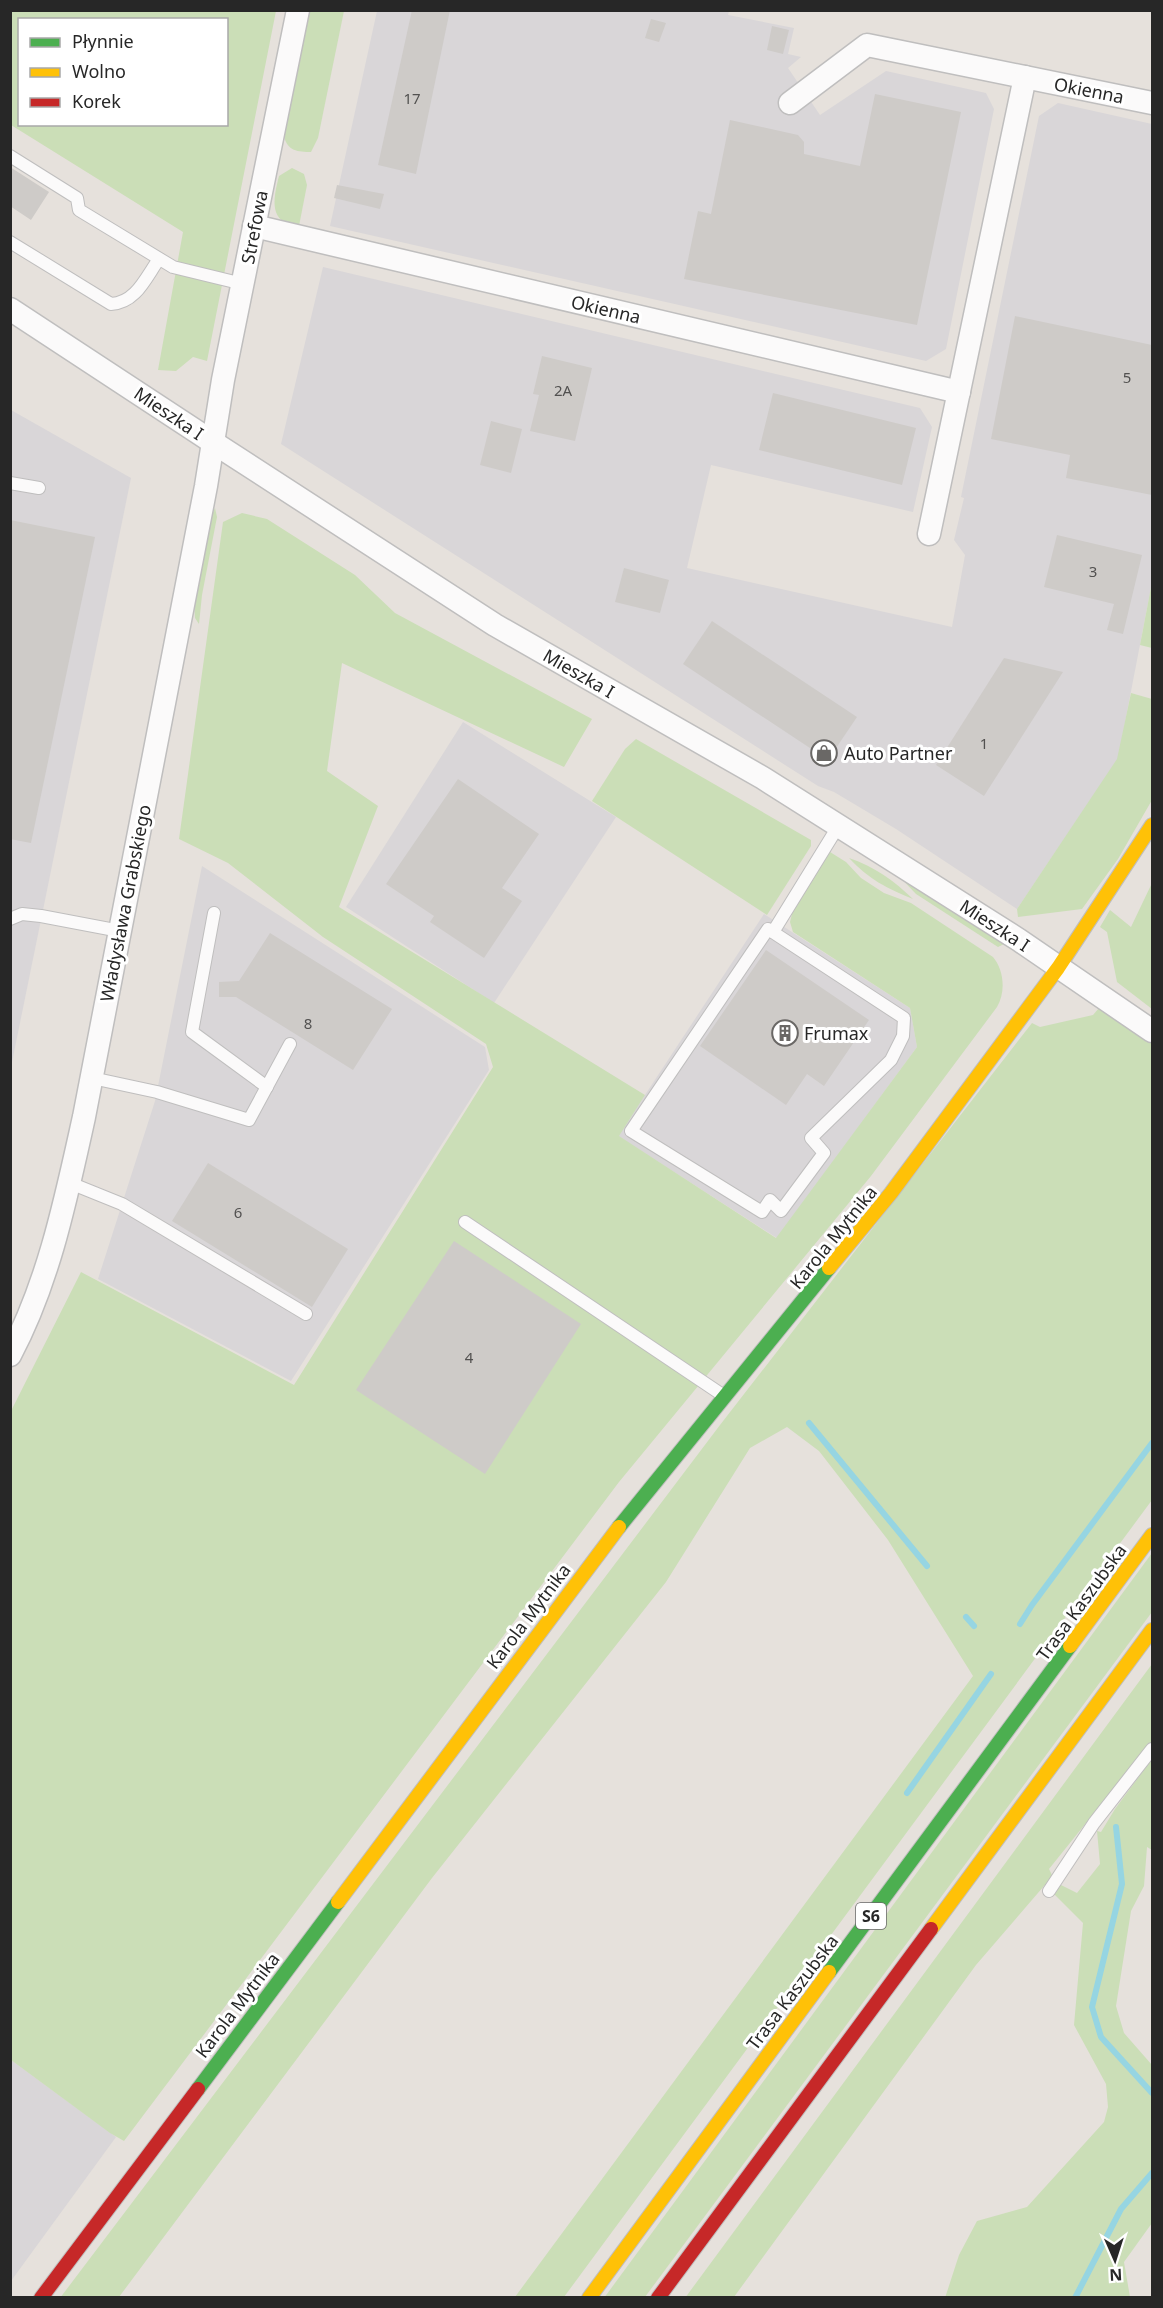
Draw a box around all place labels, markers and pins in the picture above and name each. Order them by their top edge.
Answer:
shop icon: Auto Partner [809,738,839,768]
place label: Auto Partner [844,741,953,765]
building icon: Frumax [770,1018,800,1048]
place label: Frumax [804,1021,869,1045]

